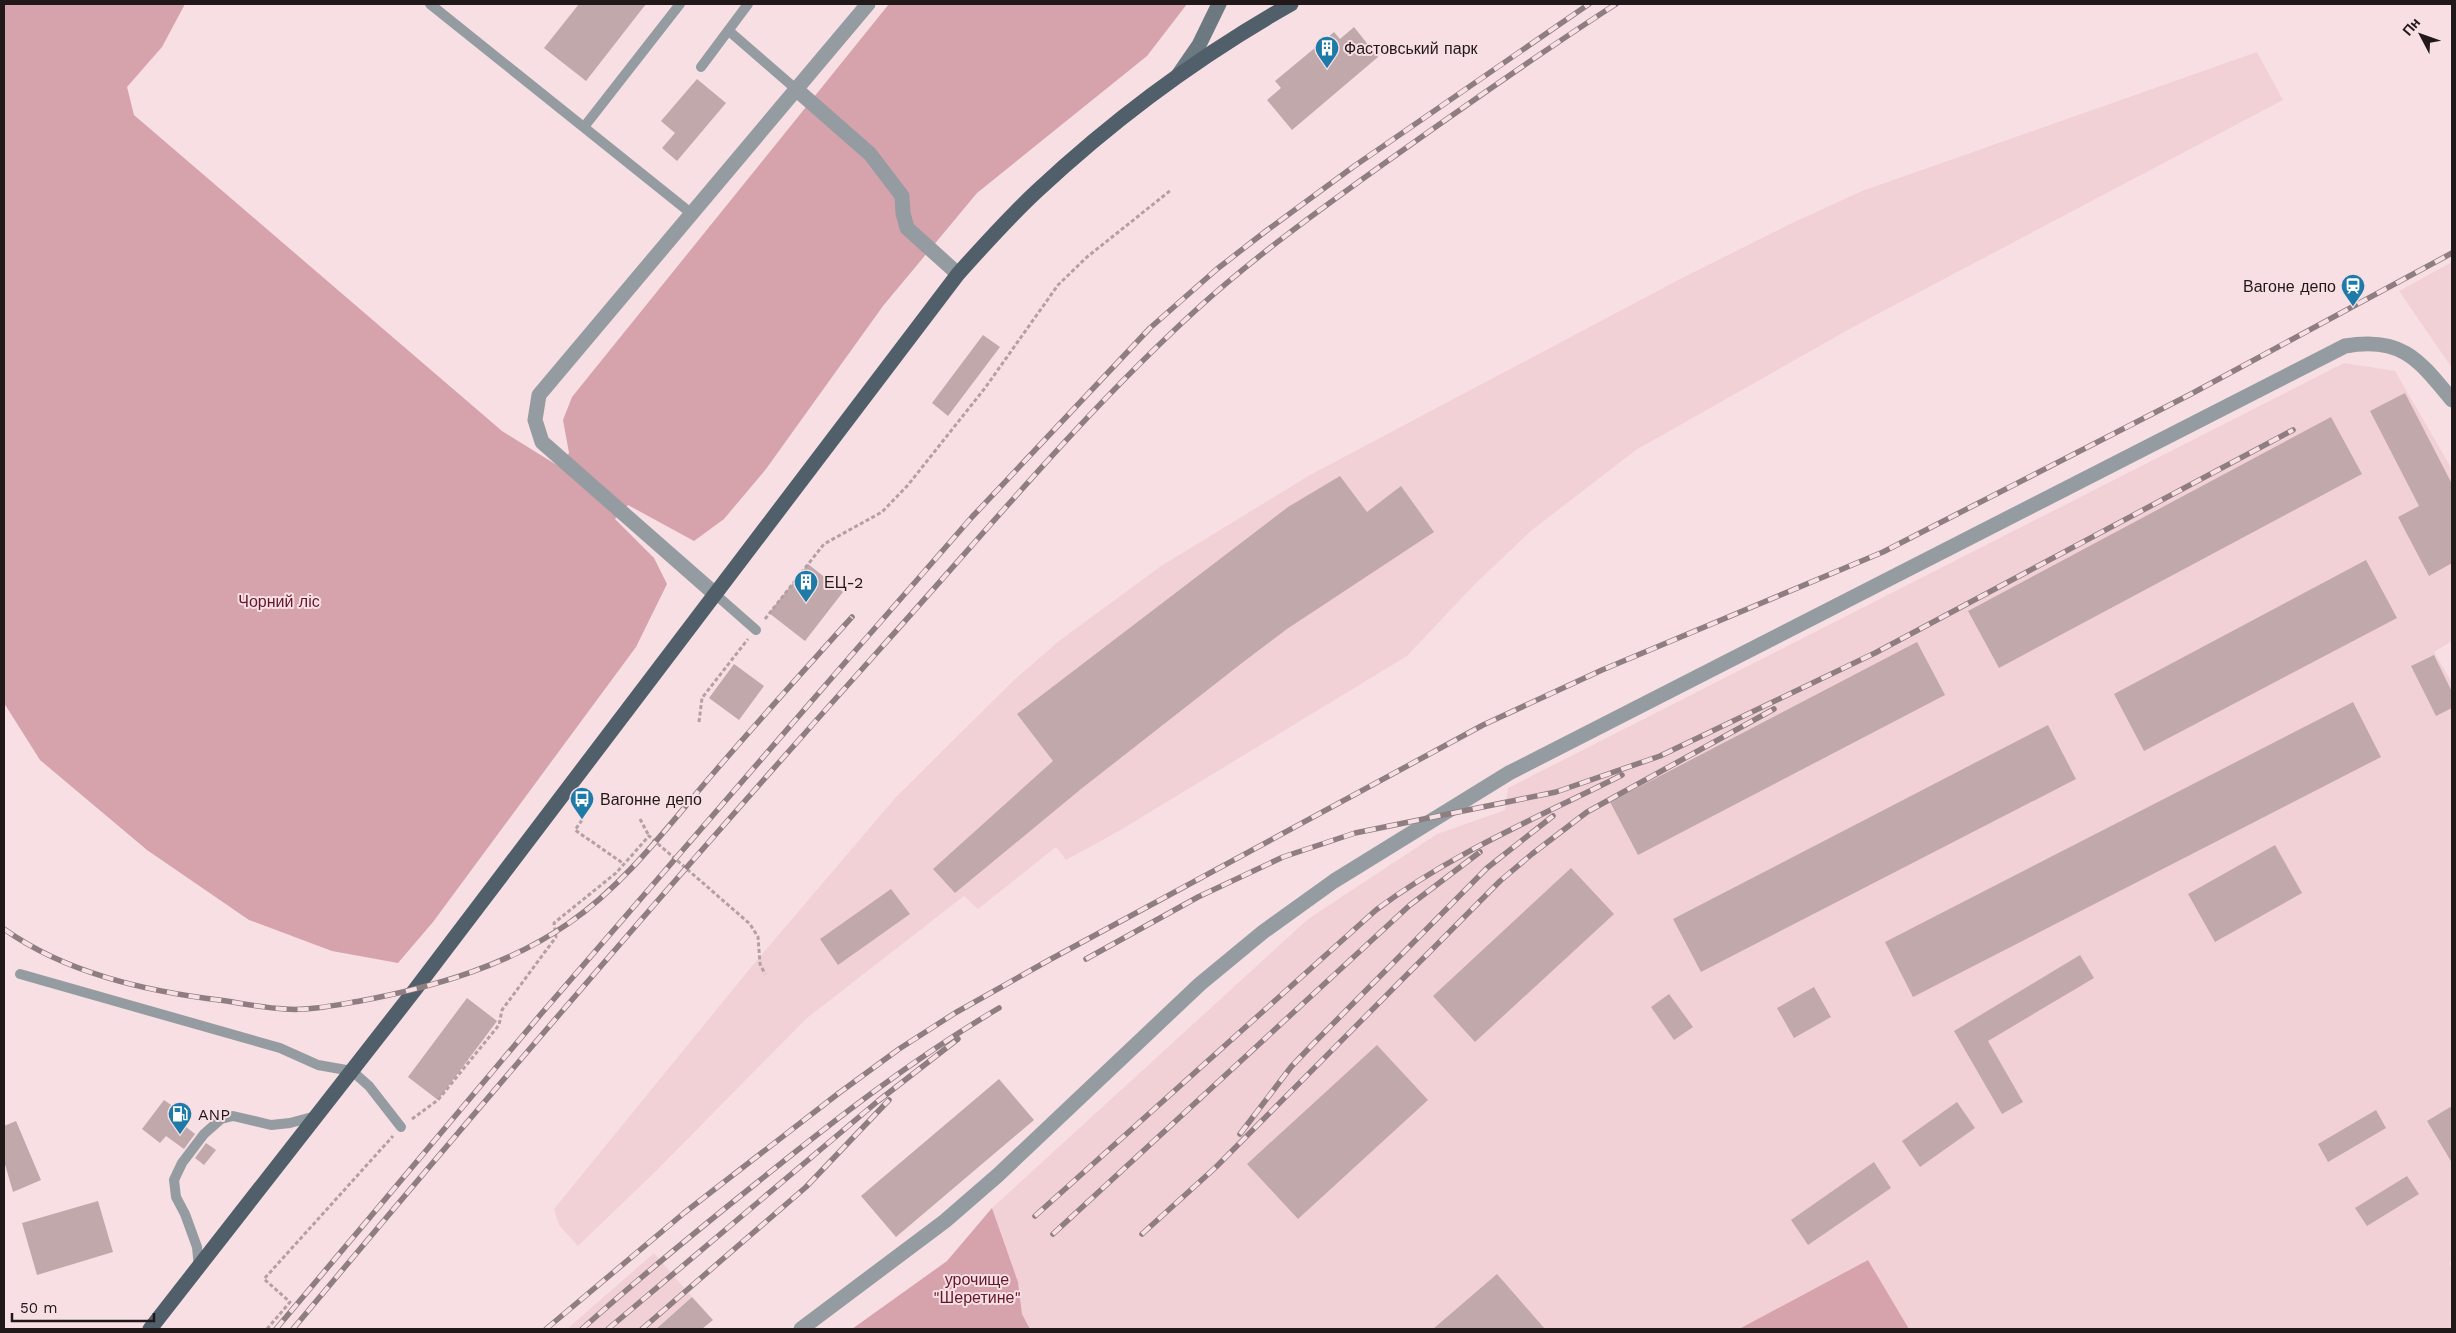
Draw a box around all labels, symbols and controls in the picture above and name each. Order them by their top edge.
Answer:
north arrow [2396,10,2446,60]
text: Пн [2399,14,2423,39]
building icon: Фастовський парк [1314,35,1340,69]
place label: Фастовський парк [1344,39,1479,58]
station icon: Вагоне депо [2340,273,2366,307]
place label: Вагоне депо [2243,277,2336,296]
building icon: ЕЦ-2 [793,569,819,603]
place label: ЕЦ-2 [824,573,863,592]
park label: Чорний ліс [238,592,320,611]
bus stop icon: Вагонне депо [569,786,595,820]
place label: Вагонне депо [600,790,702,809]
fuel station icon: ANP [167,1101,193,1135]
place label: ANP [198,1105,230,1124]
park label: урочище "Шеретине" [933,1270,1021,1307]
scale bar [12,1290,155,1322]
text: 50 m [20,1299,57,1317]

